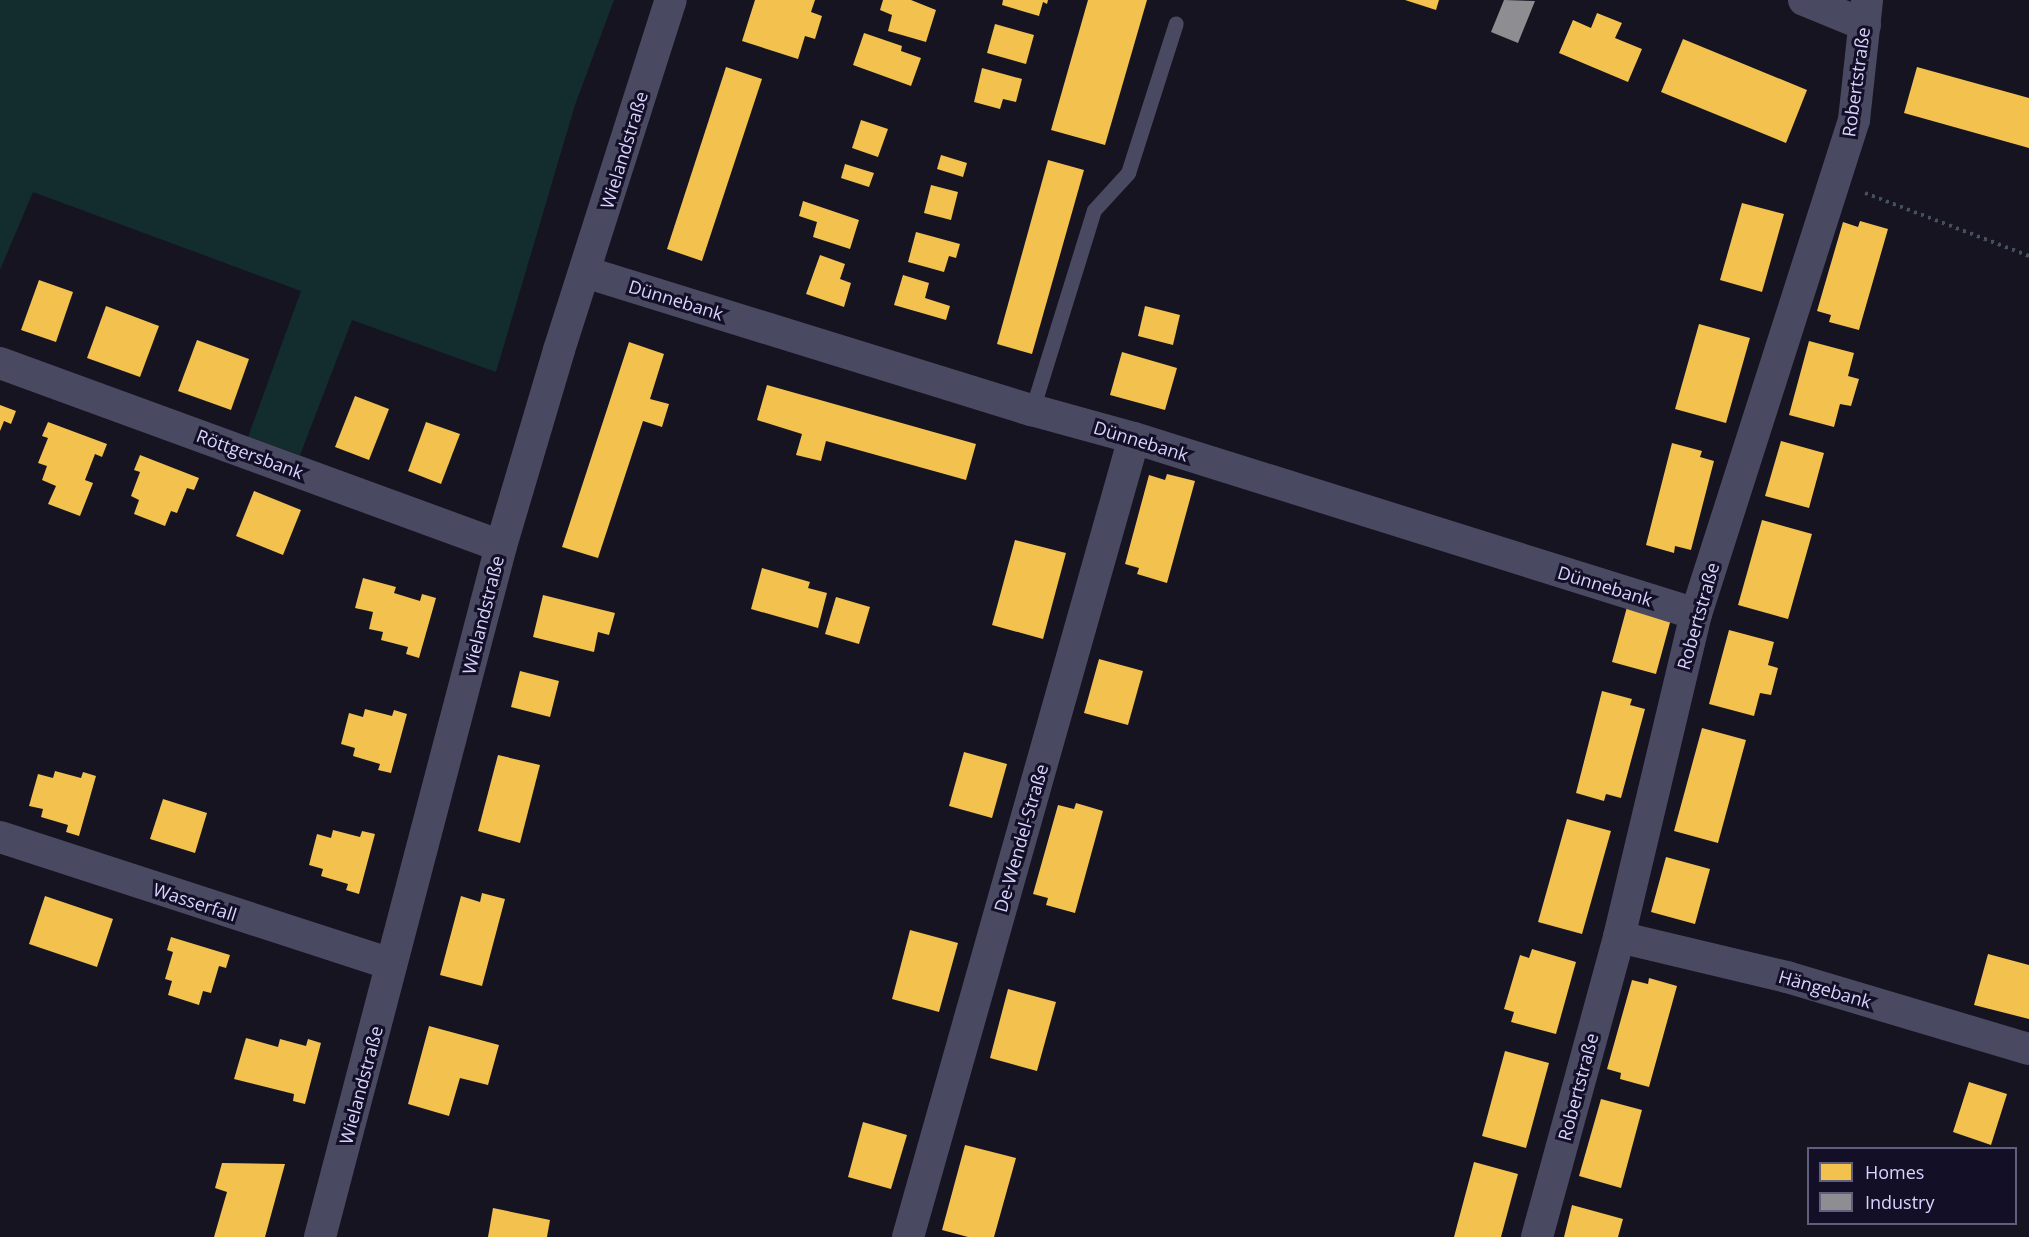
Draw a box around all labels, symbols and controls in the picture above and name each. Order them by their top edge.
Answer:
street label: Robertstraße [1838,26,1874,138]
street label: Wielandstraße [596,89,652,211]
street label: Dünnebank [626,275,726,325]
street label: Dünnebank [1091,416,1191,466]
street label: Röttgersbank [194,425,306,483]
street label: Wielandstraße [458,553,508,677]
street label: Robertstraße [1672,560,1724,672]
street label: Dünnebank [1555,561,1655,611]
street label: De-Wendel-Straße [990,761,1052,915]
street label: Wasserfall [151,878,239,926]
street label: Hängebank [1776,965,1874,1013]
street label: Wielandstraße [335,1024,387,1146]
street label: Robertstraße [1553,1031,1603,1143]
legend [1807,1147,2017,1225]
text: Homes [1865,1160,1924,1184]
text: Industry [1865,1190,1935,1214]

